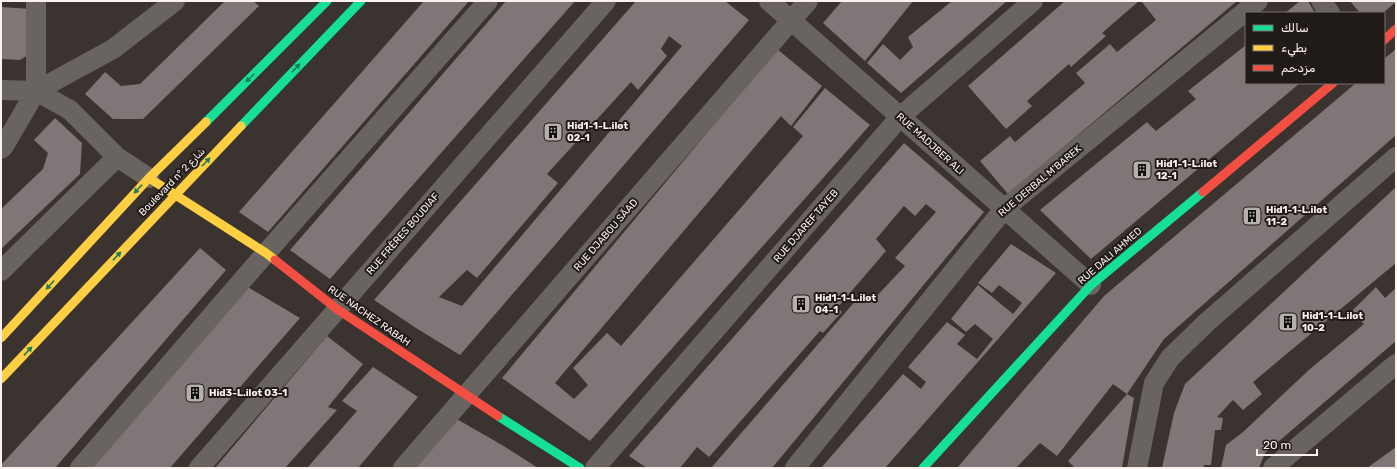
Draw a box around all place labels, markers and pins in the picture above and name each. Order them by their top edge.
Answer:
place label: Hid1-1-L.ilot 02-1 [567,120,628,144]
building icon: Hid1-1-L.ilot 02-1 [542,121,564,143]
place label: Hid1-1-L.ilot 12-1 [1156,158,1217,182]
building icon: Hid1-1-L.ilot 12-1 [1131,159,1153,181]
place label: Hid1-1-L.ilot 11-2 [1266,204,1327,228]
building icon: Hid1-1-L.ilot 11-2 [1241,205,1263,227]
place label: Hid1-1-L.ilot 04-1 [815,292,876,316]
building icon: Hid1-1-L.ilot 04-1 [790,293,812,315]
place label: Hid1-1-L.ilot 10-2 [1302,310,1363,334]
building icon: Hid1-1-L.ilot 10-2 [1277,311,1299,333]
building icon: Hid3-L.ilot 03-1 [184,382,206,404]
place label: Hid3-L.ilot 03-1 [209,387,287,399]

